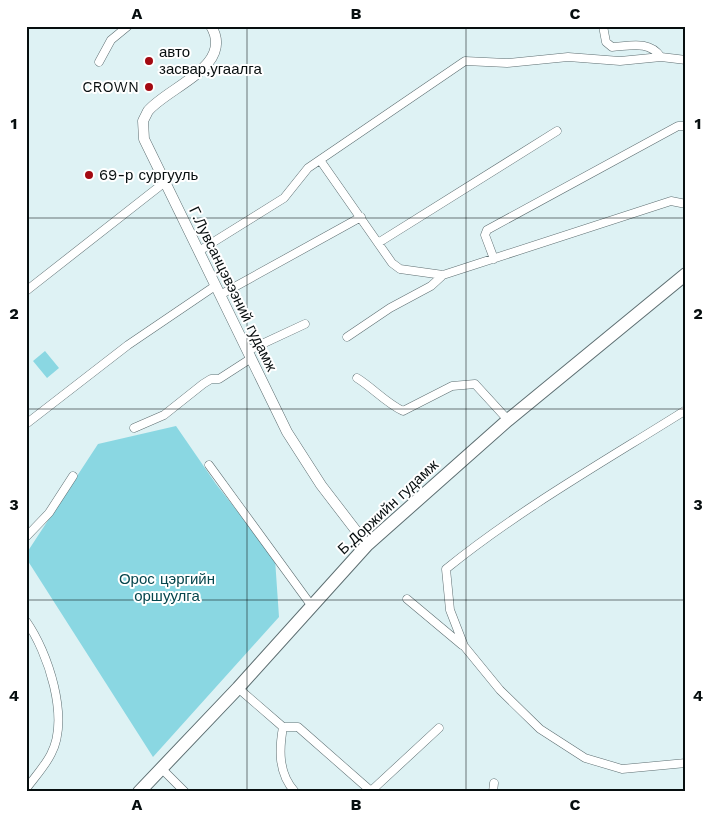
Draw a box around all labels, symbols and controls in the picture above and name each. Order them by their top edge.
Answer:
text: A [132,4,143,23]
text: B [351,4,362,23]
text: C [570,4,581,23]
place label: авто засвар,угаалга [159,43,262,78]
marker: авто засвар,угаалга [143,55,155,67]
place label: CROWN [82,78,139,96]
marker: CROWN [143,81,155,93]
text: 1 [11,114,17,133]
text: 1 [695,114,701,133]
place label: 69-р сургууль [99,166,199,184]
marker: 69-р сургууль [83,169,95,181]
street label: Г.Лувсанцэвээний гудамж [185,204,281,374]
text: 2 [9,304,19,323]
text: 2 [693,304,703,323]
street label: Б.Доржийн гудамж [334,456,442,558]
text: 3 [9,495,19,514]
text: 3 [693,495,703,514]
park label: Орос цэргийн оршуулга [119,570,215,605]
text: 4 [9,686,19,705]
text: 4 [693,686,703,705]
text: A [132,795,143,814]
text: B [351,795,362,814]
text: C [570,795,581,814]

